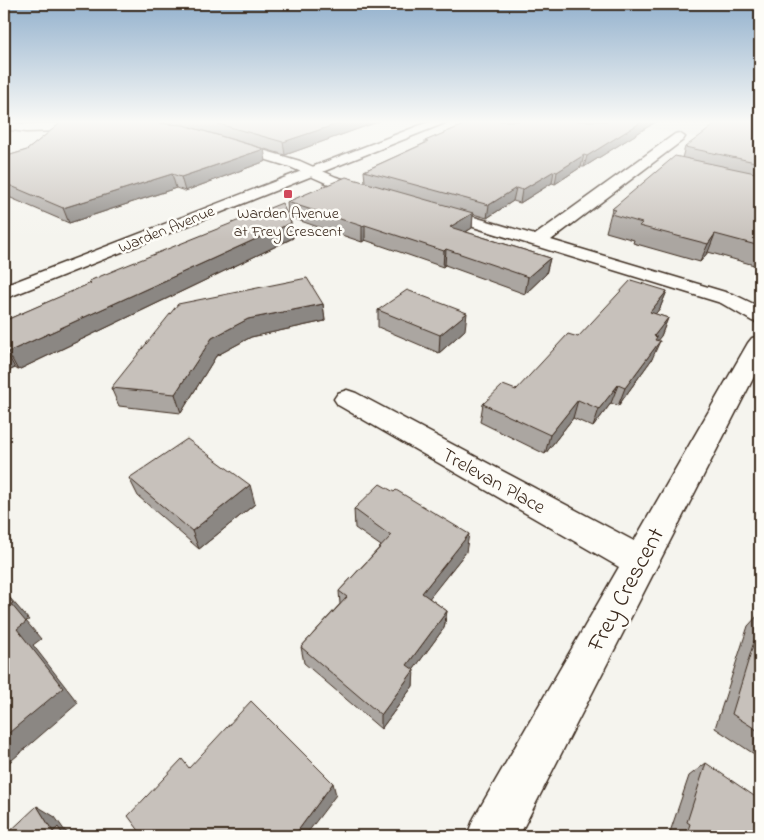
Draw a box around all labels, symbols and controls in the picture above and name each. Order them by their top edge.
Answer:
marker: Warden Avenue at Frey Crescent [282,188,294,200]
street label: Warden Avenue [115,199,219,260]
place label: Warden Avenue at Frey Crescent [234,202,343,244]
street label: Trelevan Place [436,442,550,523]
street label: Frey Crescent [579,522,675,660]

